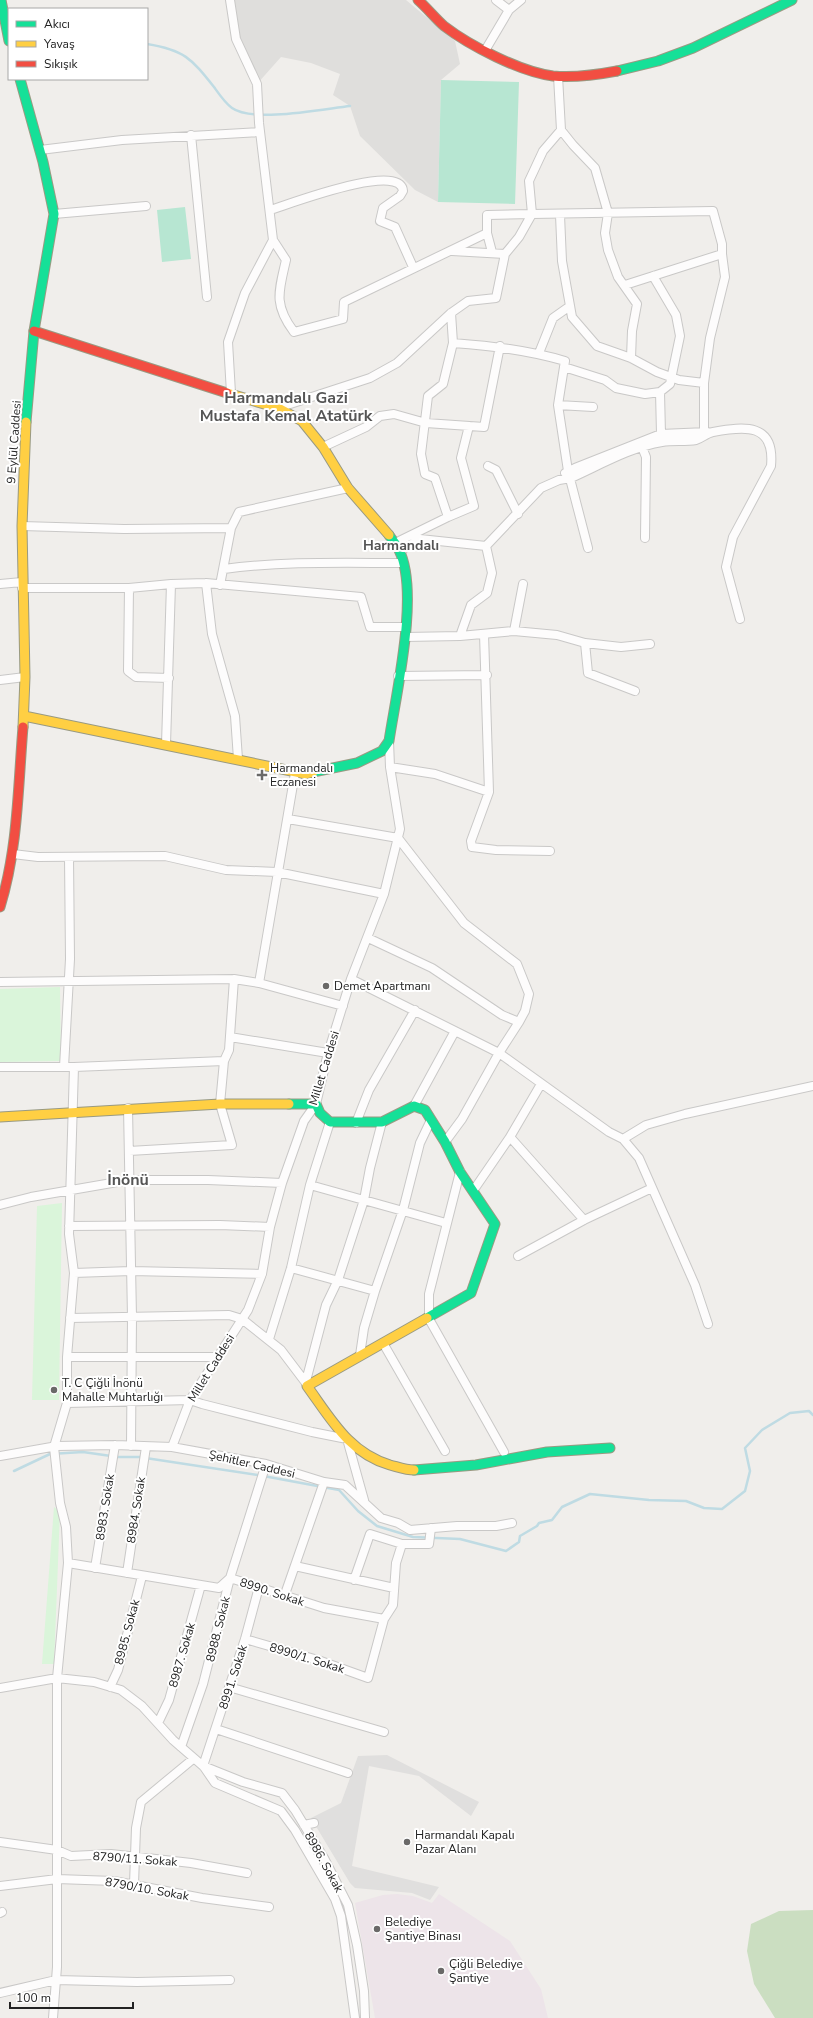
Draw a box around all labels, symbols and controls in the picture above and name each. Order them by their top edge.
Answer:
legend [8,8,148,80]
text: Akıcı [44,16,70,32]
text: Yavaş [43,36,75,52]
text: Sıkışık [44,56,79,72]
district label: Harmandalı Gazi Mustafa Kemal Atatürk [200,387,373,427]
street label: 9 Eylül Caddesi [3,400,25,484]
district label: Harmandalı [363,536,439,555]
place label: Harmandalı Eczanesi [270,760,333,790]
marker: Harmandalı Eczanesi [257,770,267,780]
place label: Demet Apartmanı [334,978,430,994]
marker: Demet Apartmanı [321,981,331,991]
street label: Millet Caddesi [305,1029,343,1107]
district label: İnönü [107,1169,149,1191]
street label: Millet Caddesi [184,1331,238,1405]
place label: T. C Çiğli İnönü Mahalle Muhtarlığı [62,1375,163,1405]
marker: T. C Çiğli İnönü Mahalle Muhtarlığı [49,1385,59,1395]
street label: Şehitler Caddesi [207,1446,297,1482]
street label: 8983. Sokak [92,1472,118,1541]
street label: 8984. Sokak [123,1475,149,1544]
street label: 8990. Sokak [238,1574,307,1610]
street label: 8988. Sokak [202,1594,234,1663]
street label: 8985. Sokak [111,1597,144,1666]
street label: 8987. Sokak [165,1620,199,1689]
street label: 8990/1. Sokak [268,1639,347,1677]
street label: 8991. Sokak [215,1642,251,1711]
place label: Harmandalı Kapalı Pazar Alanı [415,1827,515,1857]
street label: 8986. Sokak [301,1829,348,1896]
marker: Harmandalı Kapalı Pazar Alanı [402,1837,412,1847]
street label: 8790/11. Sokak [92,1848,179,1870]
street label: 8790/10. Sokak [104,1874,191,1904]
place label: Belediye Şantiye Binası [385,1914,461,1944]
marker: Belediye Şantiye Binası [372,1924,382,1934]
place label: Çiğli Belediye Şantiye [449,1956,523,1986]
marker: Çiğli Belediye Şantiye [436,1966,446,1976]
scale bar [10,1984,133,2010]
text: 100 m [16,1990,51,2006]

